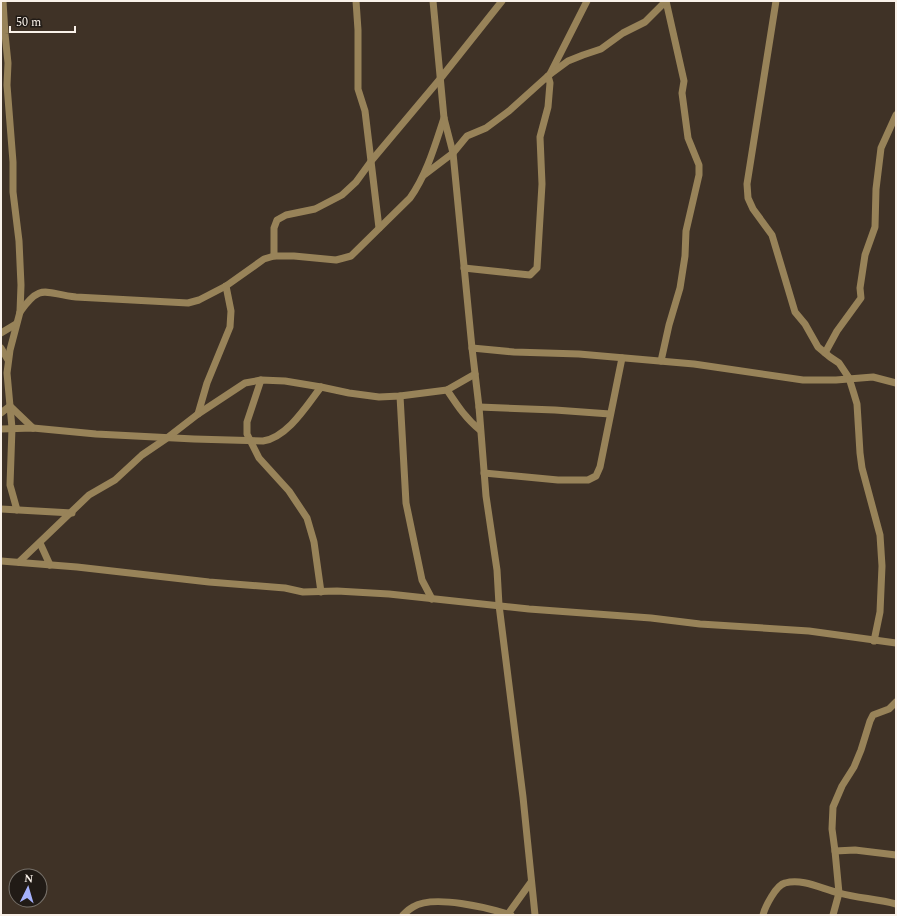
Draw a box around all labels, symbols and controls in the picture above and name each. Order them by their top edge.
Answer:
scale bar [10,8,75,34]
text: 50 m [16,13,41,32]
north arrow [8,868,48,908]
text: N [24,870,34,887]

